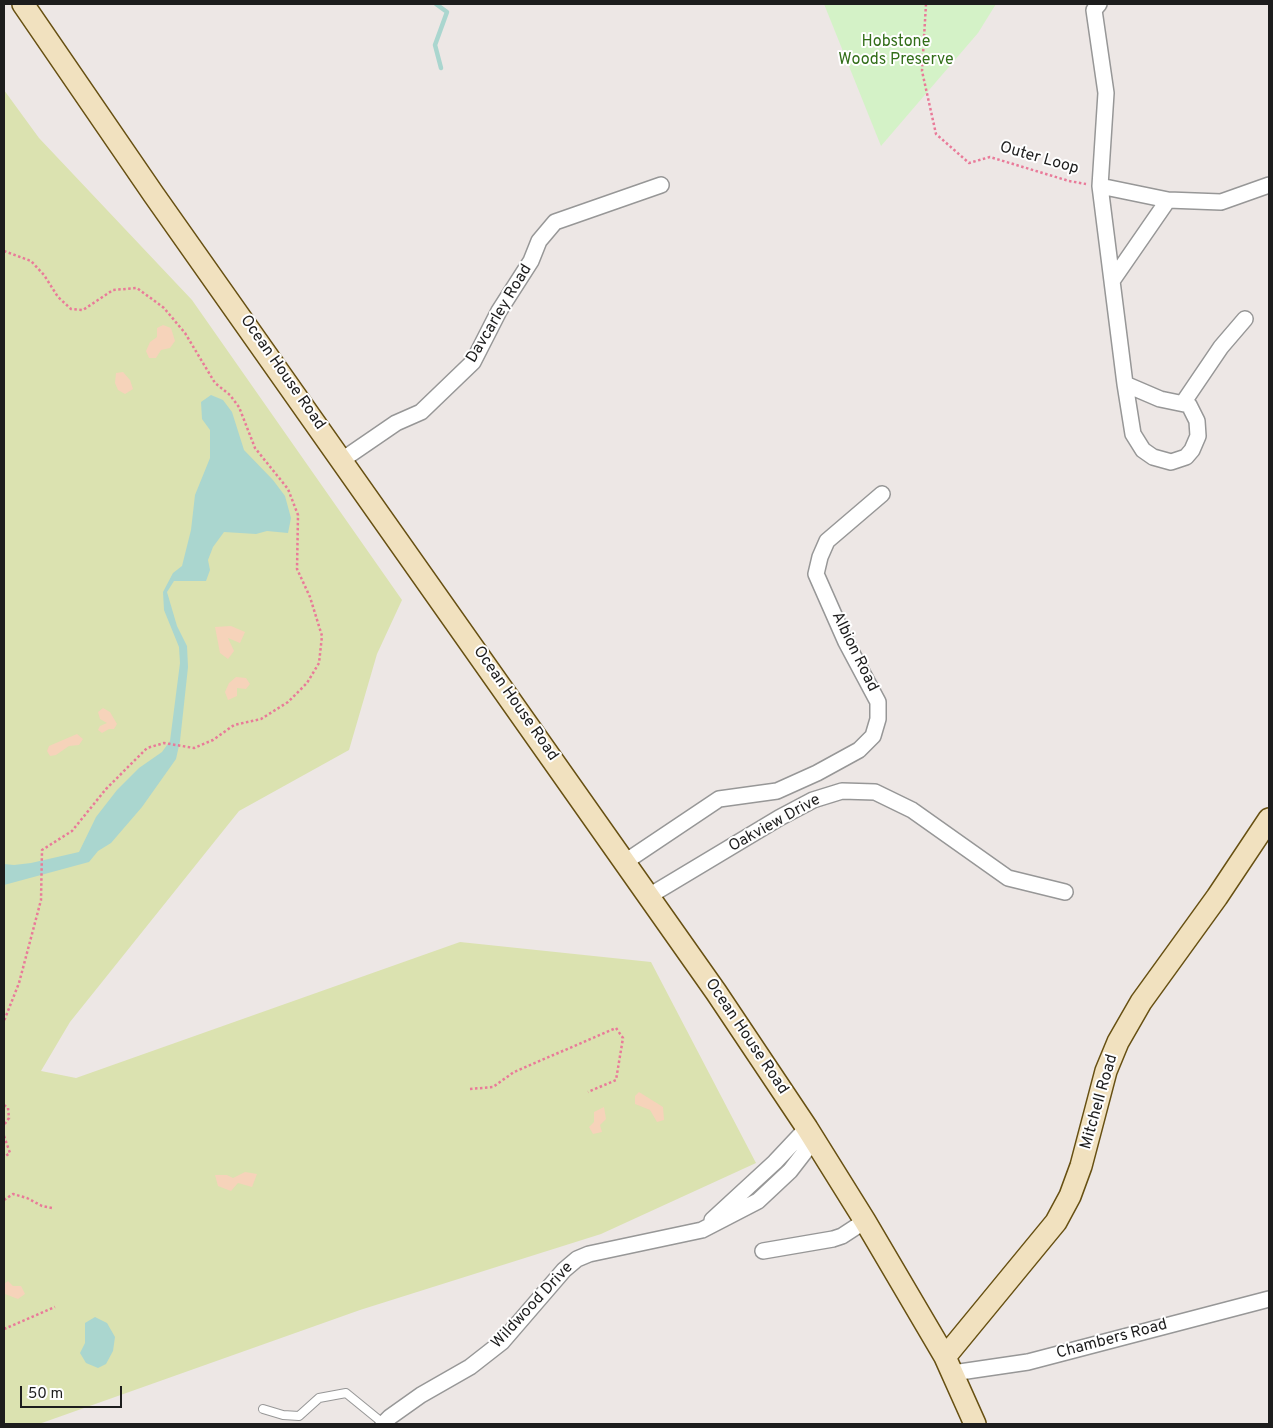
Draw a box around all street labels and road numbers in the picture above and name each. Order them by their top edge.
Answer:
street label: Outer Loop [997,139,1081,179]
street label: Davcarley Road [463,261,537,367]
street label: Ocean House Road [235,312,329,434]
street label: Albion Road [826,609,882,695]
street label: Ocean House Road [468,643,562,765]
street label: Oakview Drive [726,791,824,857]
street label: Ocean House Road [700,975,792,1099]
street label: Mitchell Road [1077,1052,1123,1152]
street label: Wildwood Drive [488,1259,578,1353]
street label: Chambers Road [1054,1316,1170,1364]

